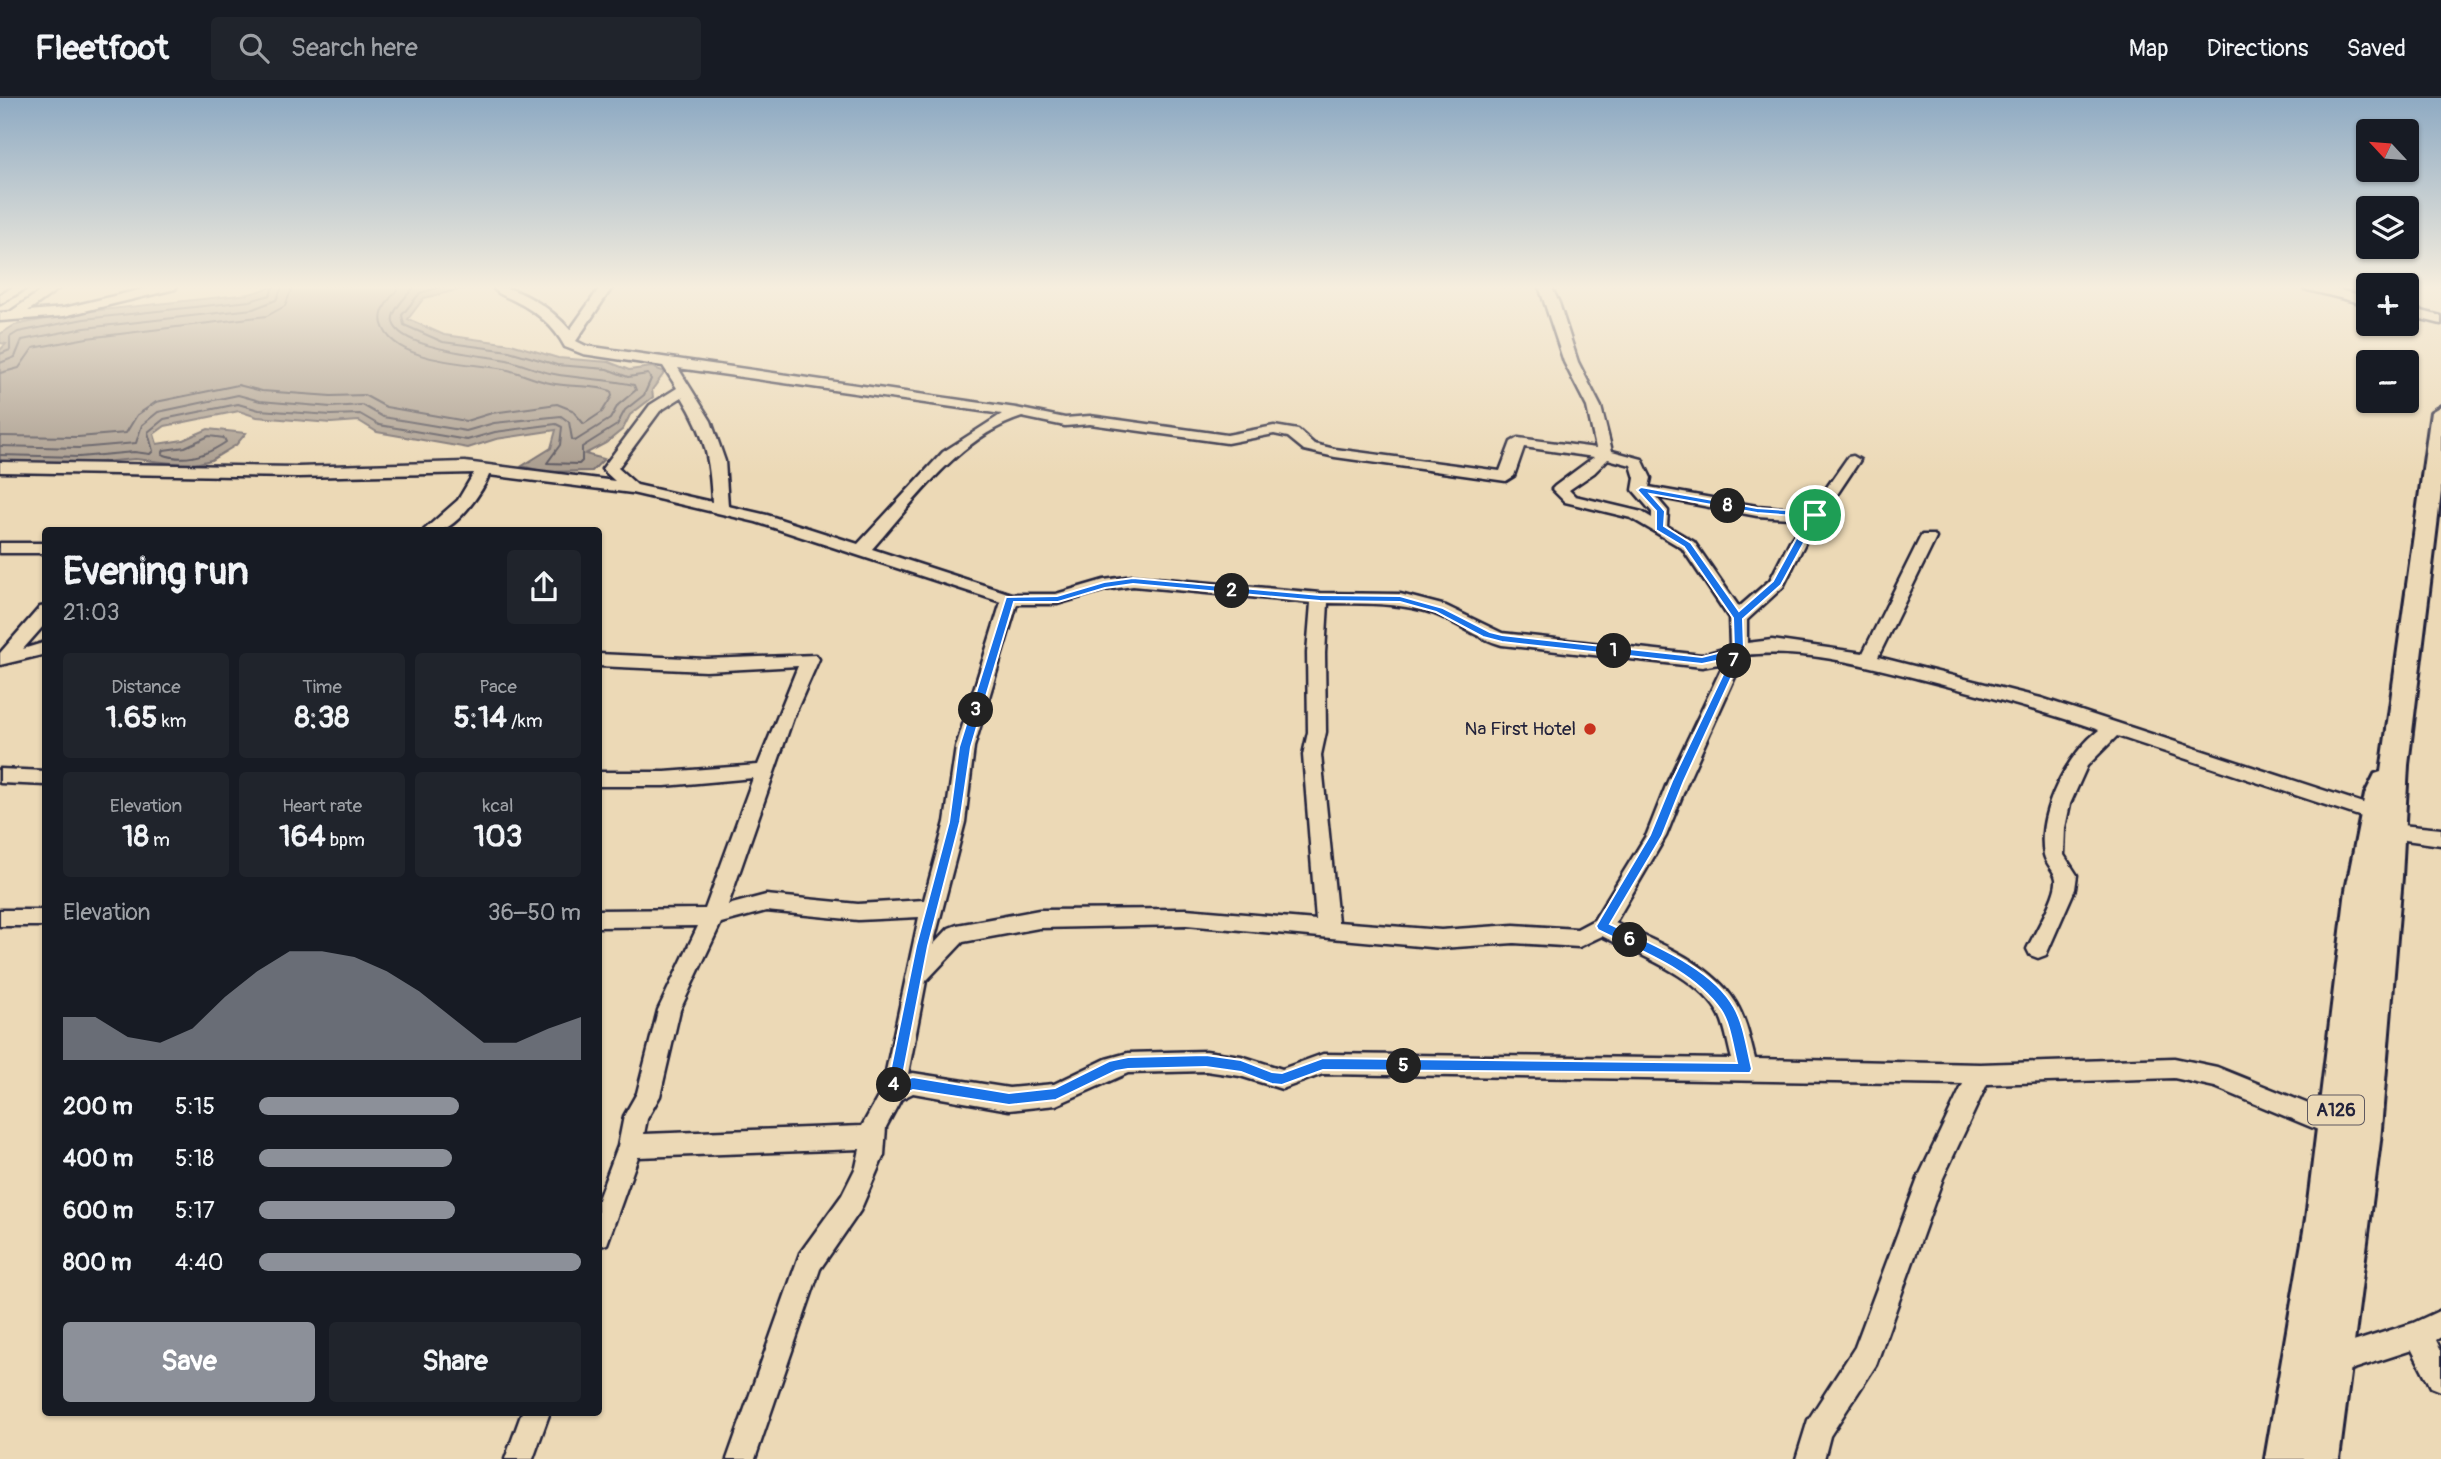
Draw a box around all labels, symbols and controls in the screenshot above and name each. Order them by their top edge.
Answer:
search box [211,17,701,80]
text: Fleetfoot [35,28,169,69]
icon: search [235,29,273,67]
text: Search here [291,32,418,64]
text: Map [2129,34,2169,63]
text: Directions [2207,34,2308,63]
text: Saved [2346,34,2406,63]
north arrow [2356,119,2418,182]
map controls [2356,119,2419,413]
button: layers [2356,196,2419,259]
button: + [2356,273,2419,336]
button: − [2356,350,2419,413]
pin [1785,485,1845,545]
pin: 8 [1710,488,1746,524]
text: 8 [1723,493,1732,517]
icon: arrive [1796,496,1834,534]
text: Evening run [63,548,249,596]
button: share [507,550,581,624]
pin: 2 [1214,574,1250,608]
text: 2 [1226,578,1237,602]
text: 21:03 [63,598,120,627]
pin: 1 [1596,634,1632,668]
text: 1 [1610,638,1617,662]
pin: 7 [1716,644,1752,678]
text: 7 [1728,648,1739,672]
text: Distance [111,675,181,699]
text: Time [302,675,342,699]
text: Pace [479,675,517,699]
pin: 3 [958,692,993,728]
text: 3 [970,697,981,721]
text: 1.65 [106,699,158,736]
text: 8:38 [295,699,350,736]
text: 5:14 [453,699,507,736]
text: km [158,709,186,733]
text: /km [507,709,543,733]
place label: Na First Hotel [1465,717,1576,741]
marker: Na First Hotel [1582,721,1598,737]
text: Elevation [110,794,182,818]
text: Heart rate [282,794,362,818]
text: kcal [483,794,513,818]
text: 18 [122,818,149,855]
text: 164 [279,818,326,855]
text: 103 [474,818,522,855]
text: m [149,828,170,852]
text: bpm [326,828,365,852]
text: Elevation [63,898,151,927]
text: 36–50 m [488,898,581,927]
pin: 6 [1612,922,1648,958]
text: 6 [1624,927,1635,951]
pin: 5 [1386,1048,1422,1084]
text: 5 [1398,1053,1409,1077]
pin: 4 [876,1068,912,1102]
text: 4 [888,1072,899,1096]
text: 200 m [63,1092,133,1121]
text: 5:15 [175,1092,215,1121]
road number: A126 [2308,1096,2364,1125]
text: 400 m [63,1144,133,1173]
text: 5:18 [175,1144,214,1173]
text: 600 m [63,1196,133,1225]
text: 5:17 [175,1196,215,1225]
text: 800 m [63,1248,131,1277]
text: 4:40 [175,1248,224,1277]
button: Save [63,1322,315,1402]
button: Share [329,1322,581,1402]

